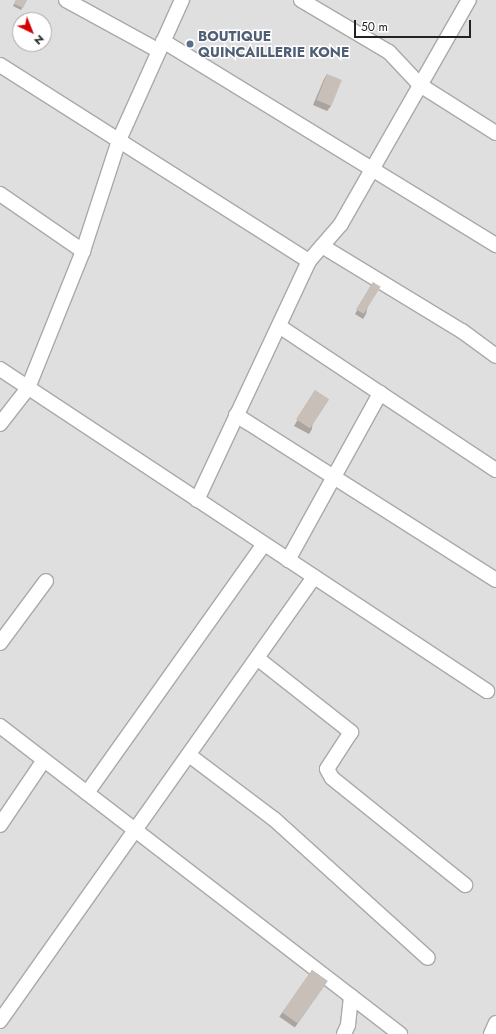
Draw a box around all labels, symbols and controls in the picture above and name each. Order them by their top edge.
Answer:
north arrow [12,12,52,52]
scale bar [356,12,473,38]
text: 50 m [361,18,388,36]
place label: BOUTIQUE QUINCAILLERIE KONE [198,28,349,60]
text: N [31,31,48,49]
marker: BOUTIQUE QUINCAILLERIE KONE [185,39,195,49]

